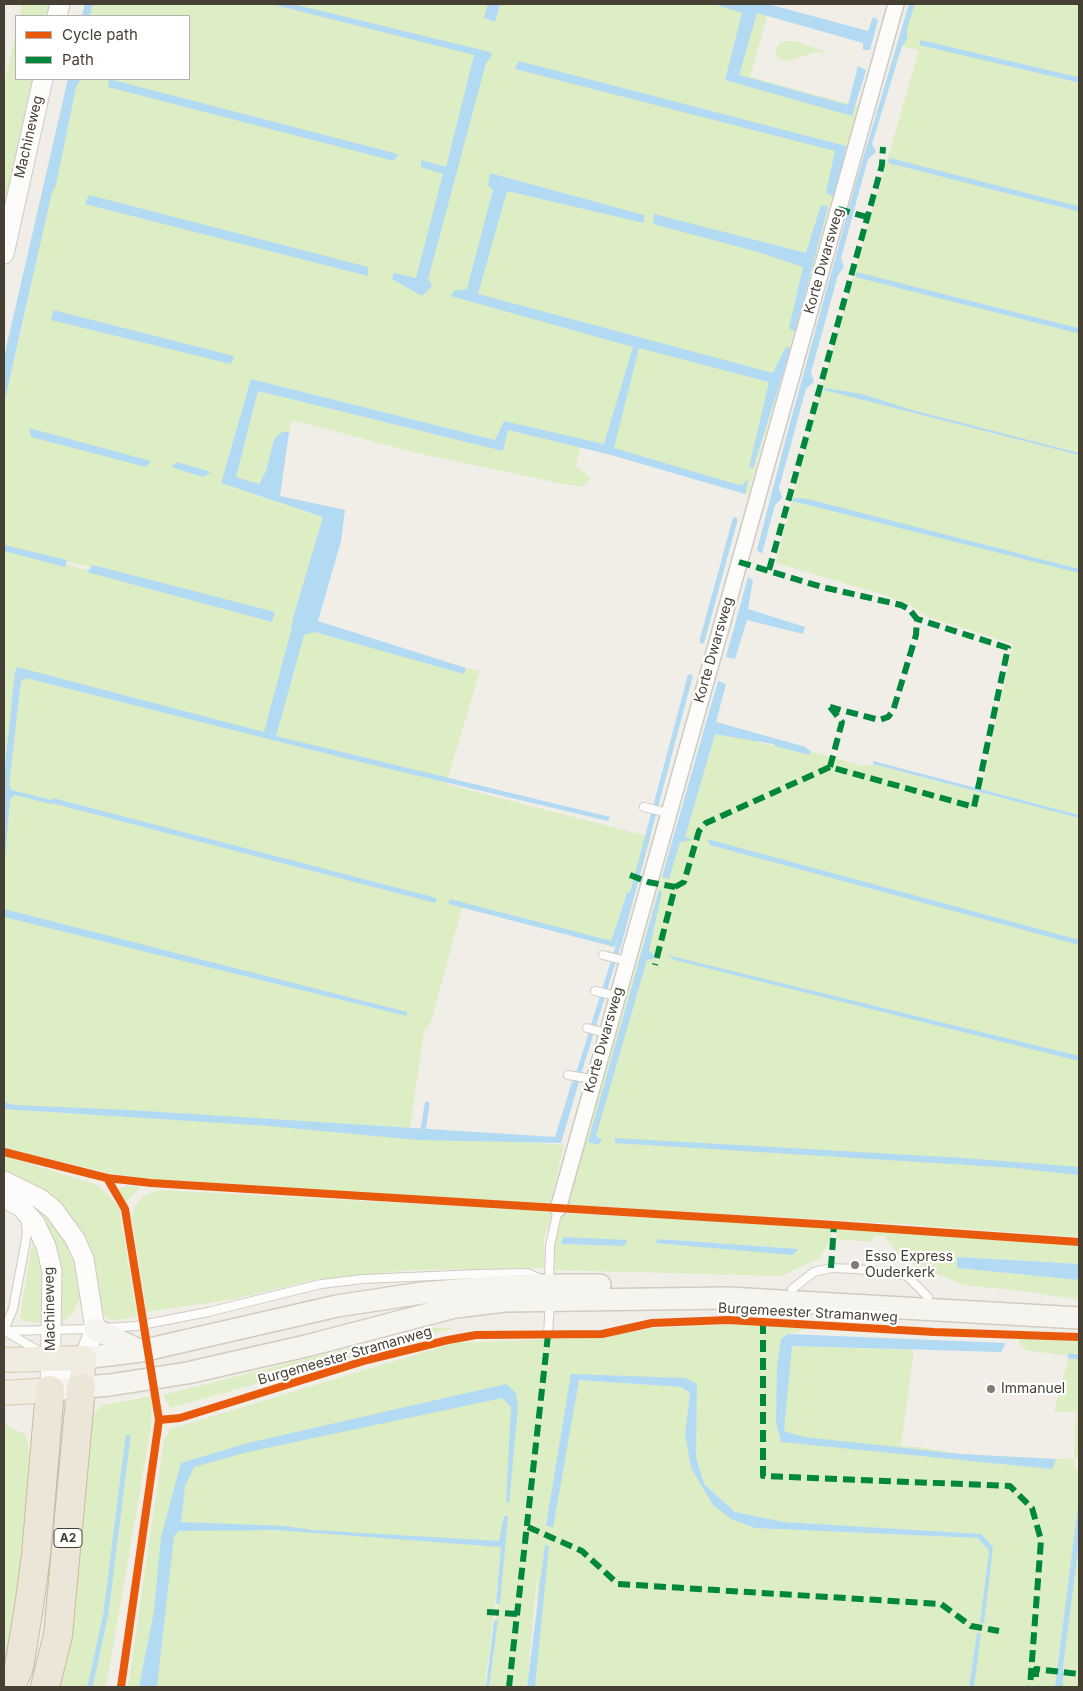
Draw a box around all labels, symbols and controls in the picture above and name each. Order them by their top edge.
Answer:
legend [15,15,190,80]
text: Cycle path [62,25,138,44]
text: Path [62,50,94,69]
street label: Machineweg [11,94,47,180]
street label: Korte Dwarsweg [801,206,847,316]
street label: Korte Dwarsweg [691,595,737,705]
street label: Korte Dwarsweg [581,985,627,1095]
place label: Esso Express Ouderkerk [865,1249,953,1282]
marker: Esso Express Ouderkerk [849,1259,861,1271]
street label: Machineweg [41,1267,59,1351]
street label: Burgemeester Stramanweg [718,1300,898,1326]
street label: Burgemeester Stramanweg [256,1323,434,1389]
place label: Immanuel [1001,1381,1065,1397]
marker: Immanuel [985,1383,997,1395]
road number: A2 [54,1529,82,1548]

